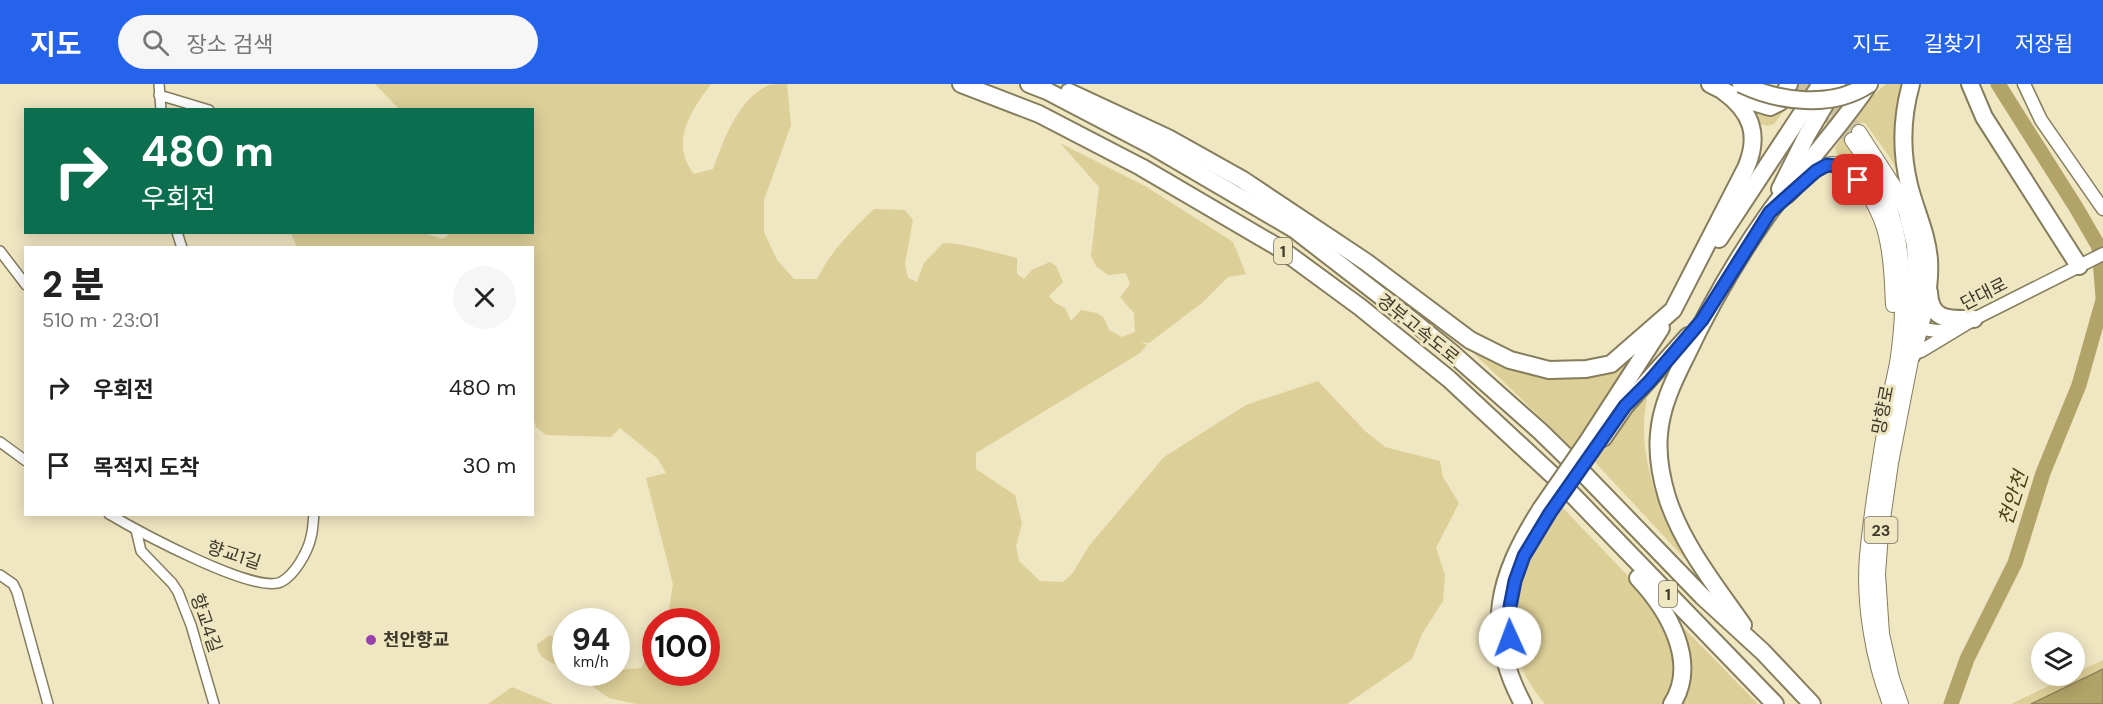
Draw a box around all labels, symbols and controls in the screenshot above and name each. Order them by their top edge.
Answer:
search box [118,15,538,69]
text: 지도 [30,26,82,63]
icon: search [139,26,172,59]
text: 장소 검색 [187,30,273,59]
text: 지도 [1852,30,1891,58]
text: 길찾기 [1924,30,1982,58]
text: 저장됨 [2015,30,2073,58]
text: 480 m [141,124,274,179]
icon: right [42,132,120,210]
pin [1832,154,1883,205]
icon: arrive [1841,163,1874,196]
text: 우회전 [141,181,216,216]
road number: 1 [1274,238,1292,264]
text: 2 분 [42,261,104,308]
button: close [453,266,516,329]
street label: 단대로 [1956,272,2012,316]
street label: 경부고속도로 [1372,288,1464,370]
text: 510 m · 23:01 [42,307,159,333]
icon: right [42,371,75,404]
text: 480 m [449,373,516,402]
text: 우회전 [93,375,154,404]
street label: 망향로 [1866,383,1900,437]
icon: arrive [42,449,75,482]
text: 30 m [462,451,516,480]
text: 목적지 도착 [93,453,199,482]
water label: 천안천 [1992,465,2035,528]
road number: 23 [1864,517,1898,543]
street label: 향교1길 [204,535,264,575]
road number: 1 [1659,581,1677,607]
street label: 향교4길 [185,590,227,656]
position arrow [1478,606,1542,670]
speed limit sign: 100 [642,608,720,686]
text: 94 [572,620,610,659]
place label: 천안향교 [383,628,449,652]
map controls [2031,632,2085,686]
button: layers [2031,632,2085,686]
marker: 천안향교 [364,633,378,647]
text: km/h [573,652,609,672]

